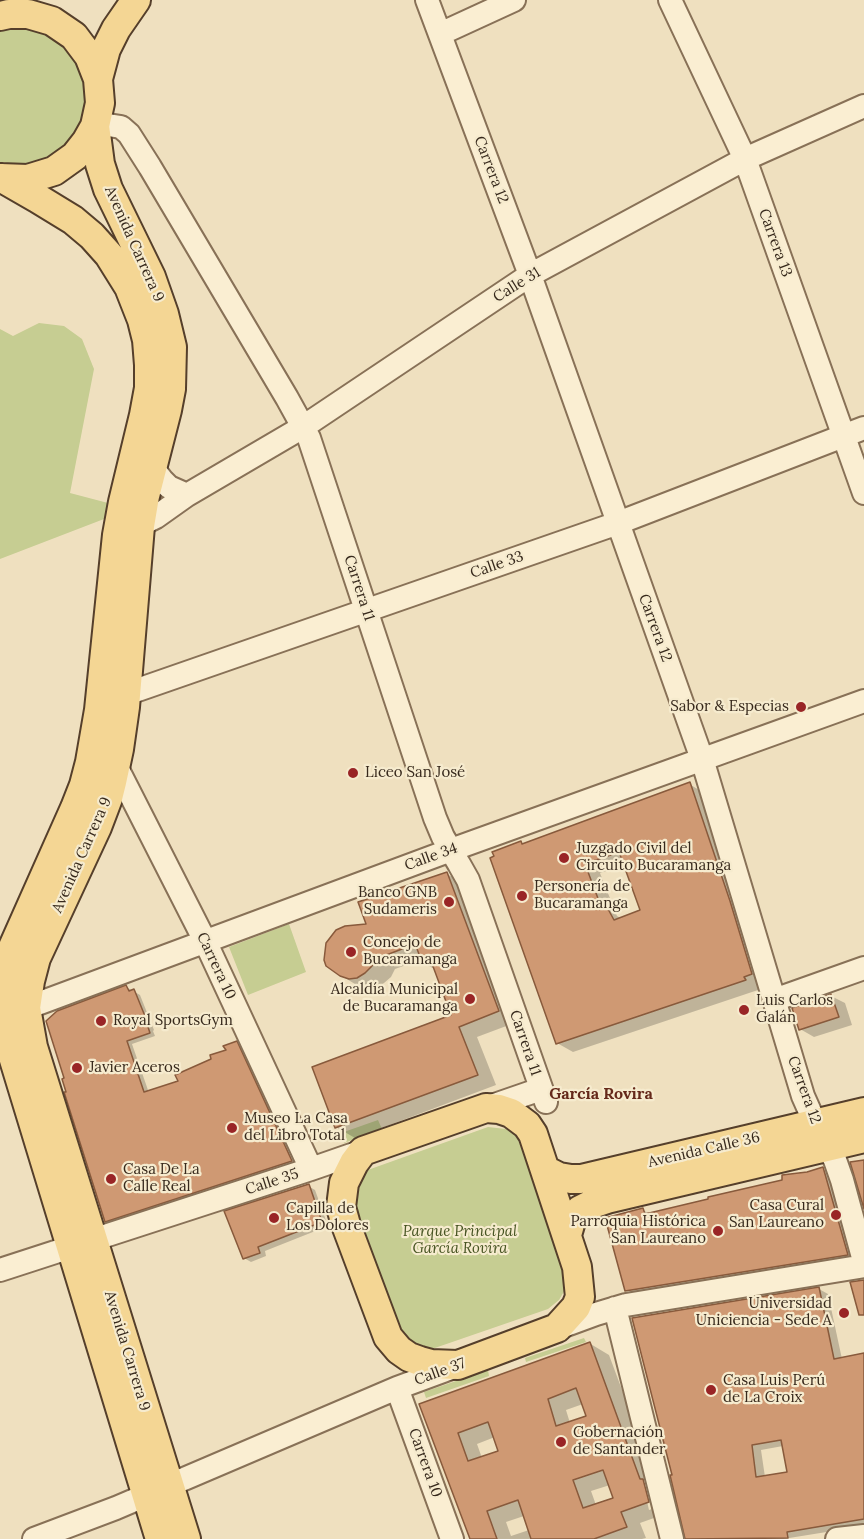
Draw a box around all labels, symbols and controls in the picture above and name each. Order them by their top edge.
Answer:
street label: Carrera 12 [470,134,512,206]
street label: Avenida Carrera 9 [100,183,168,305]
street label: Carrera 13 [754,207,796,279]
street label: Calle 31 [490,264,544,306]
street label: Calle 33 [468,548,526,582]
street label: Carrera 11 [340,553,378,623]
street label: Carrera 12 [634,592,676,664]
place label: Sabor & Especias [670,698,789,716]
marker: Sabor & Especias [794,700,808,714]
place label: Liceo San José [365,764,465,782]
marker: Liceo San José [346,766,360,780]
street label: Avenida Carrera 9 [48,794,116,916]
street label: Calle 34 [402,839,460,875]
place label: Juzgado Civil del Circuito Bucaramanga [576,840,731,875]
marker: Juzgado Civil del Circuito Bucaramanga [557,851,571,865]
place label: Personería de Bucaramanga [534,878,630,913]
place label: Banco GNB Sudameris [358,884,437,919]
marker: Personería de Bucaramanga [515,889,529,903]
marker: Banco GNB Sudameris [442,895,456,909]
street label: Carrera 10 [193,930,239,1002]
place label: Concejo de Bucaramanga [363,934,457,969]
marker: Concejo de Bucaramanga [344,945,358,959]
place label: Alcaldía Municipal de Bucaramanga [331,981,458,1016]
marker: Alcaldía Municipal de Bucaramanga [463,992,477,1006]
place label: Luis Carlos Galán [756,992,833,1027]
marker: Luis Carlos Galán [737,1003,751,1017]
street label: Carrera 11 [505,1008,545,1078]
place label: Royal SportsGym [113,1012,233,1030]
marker: Royal SportsGym [94,1014,108,1028]
street label: Carrera 12 [783,1054,825,1126]
place label: Javier Aceros [89,1059,180,1077]
marker: Javier Aceros [70,1061,84,1075]
district label: García Rovira [549,1084,653,1104]
place label: Museo La Casa del Libro Total [244,1110,348,1145]
marker: Museo La Casa del Libro Total [225,1121,239,1135]
street label: Avenida Calle 36 [646,1128,762,1172]
place label: Casa De La Calle Real [123,1161,200,1196]
street label: Calle 35 [243,1165,301,1199]
marker: Casa De La Calle Real [104,1172,118,1186]
place label: Casa Cural San Laureano [729,1197,824,1232]
place label: Capilla de Los Dolores [286,1200,369,1235]
marker: Casa Cural San Laureano [829,1208,843,1222]
marker: Capilla de Los Dolores [267,1211,281,1225]
place label: Parroquia Histórica San Laureano [570,1213,706,1248]
park label: Parque Principal García Rovira [403,1223,517,1258]
marker: Parroquia Histórica San Laureano [711,1224,725,1238]
street label: Avenida Carrera 9 [100,1289,154,1413]
place label: Universidad Uniciencia - Sede A [696,1295,832,1330]
marker: Universidad Uniciencia - Sede A [837,1306,851,1320]
street label: Calle 37 [412,1354,468,1390]
place label: Casa Luis Perú de La Croix [723,1372,825,1407]
marker: Casa Luis Perú de La Croix [704,1383,718,1397]
place label: Gobernación de Santander [573,1424,666,1459]
street label: Carrera 10 [404,1426,446,1500]
marker: Gobernación de Santander [554,1435,568,1449]

